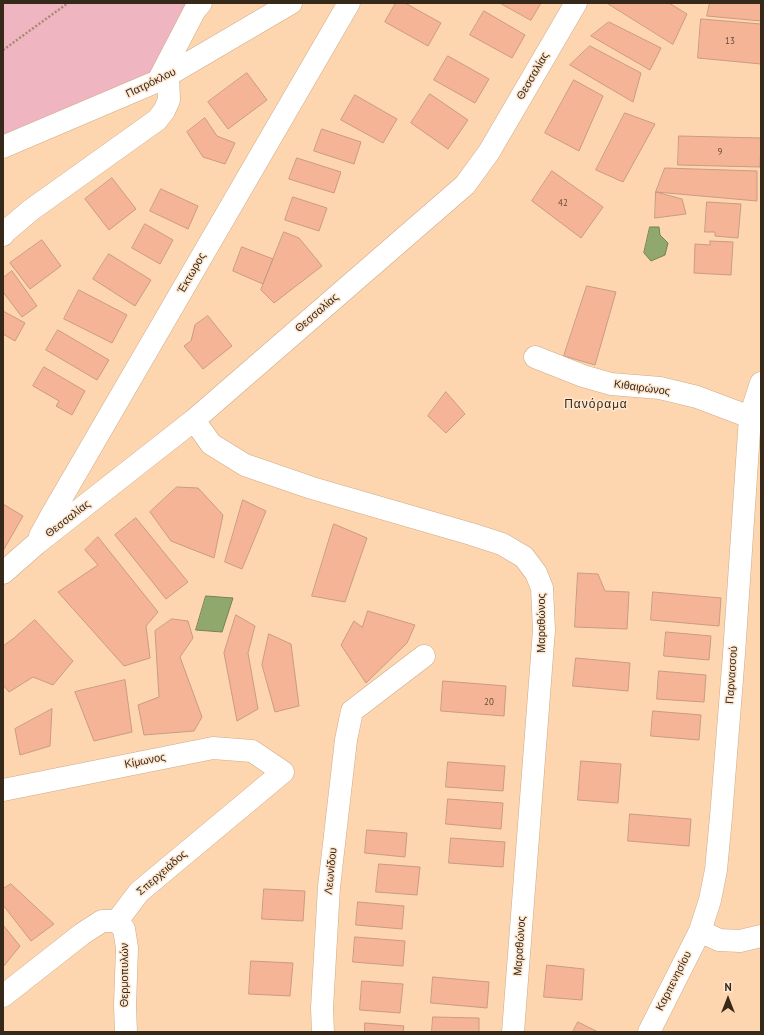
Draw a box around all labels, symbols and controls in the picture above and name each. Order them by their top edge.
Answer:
house number: 13 [725,36,735,46]
street label: Θεσσαλίας [514,50,552,102]
street label: Πατρόκλου [124,65,178,101]
house number: 9 [718,147,722,157]
house number: 42 [558,198,568,208]
street label: Έκτωρος [175,250,209,296]
street label: Θεσσαλίας [293,291,341,335]
street label: Κιθαιρώνος [613,378,671,398]
district label: Πανόραμα [564,398,628,412]
street label: Θεσσαλίας [43,497,93,541]
street label: Μαραθώνος [535,593,549,653]
street label: Παρνασσού [723,646,741,704]
house number: 20 [484,697,494,707]
street label: Κίμωνος [123,751,167,771]
street label: Λεωνίδου [322,847,340,895]
street label: Σπερχειάδος [134,848,190,898]
street label: Μαραθώνος [511,916,529,976]
street label: Θερμοπυλών [118,943,132,1007]
street label: Καρπενησίου [653,949,695,1013]
north arrow [708,979,748,1019]
text: N [724,980,732,994]

